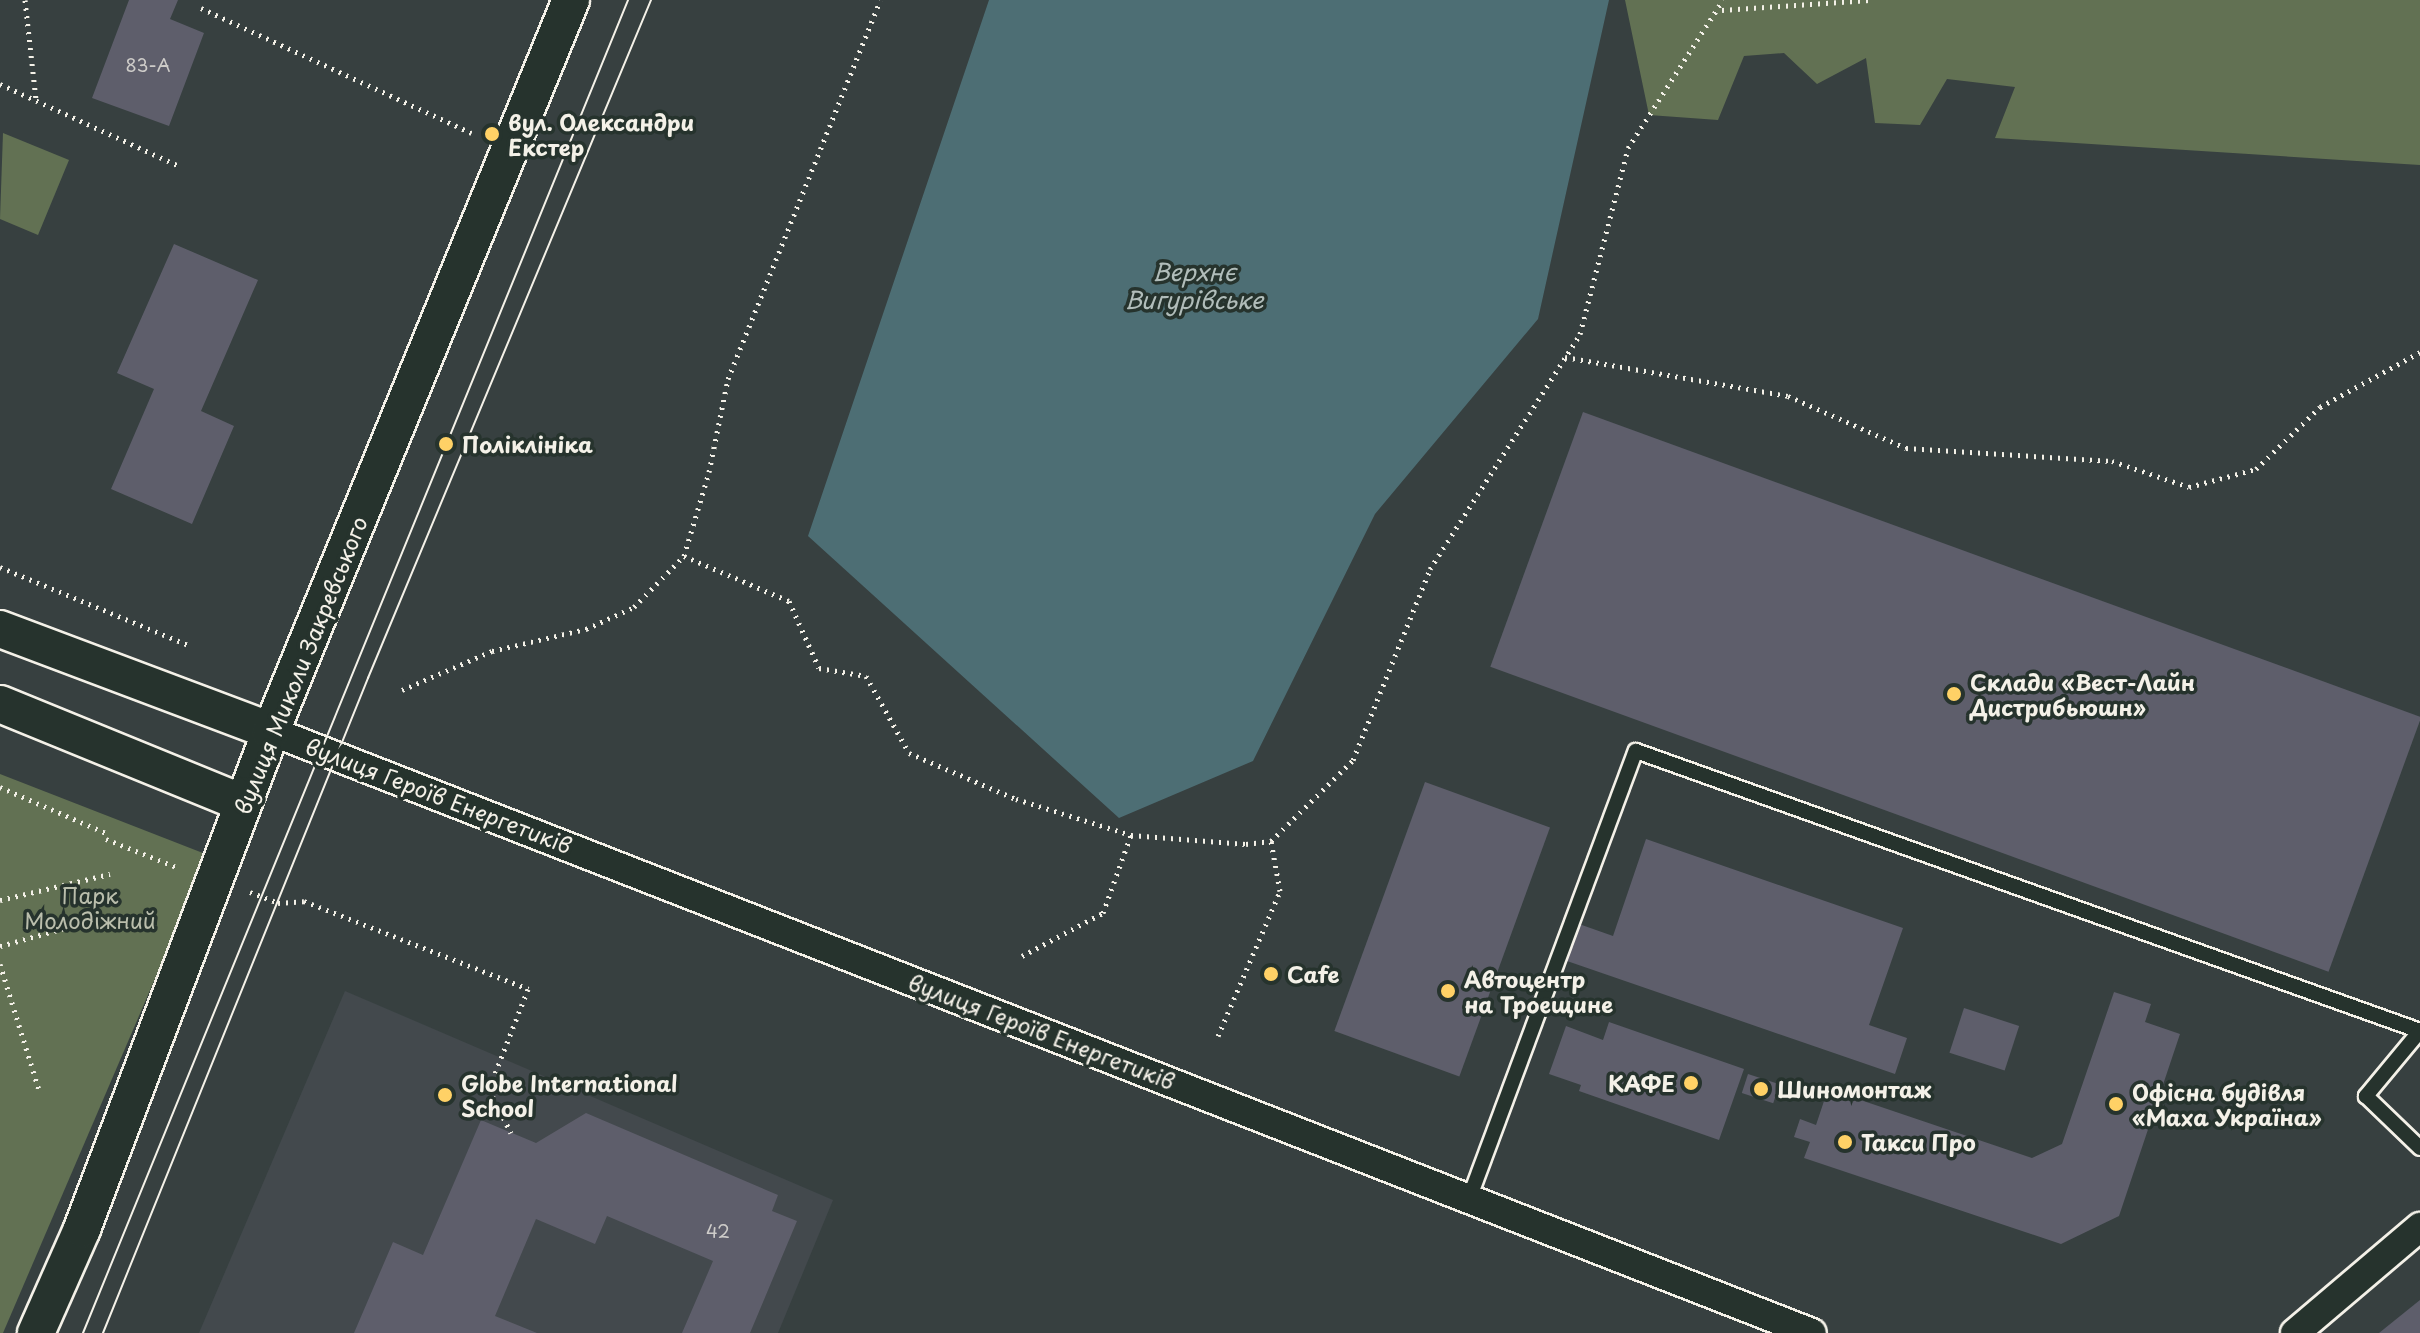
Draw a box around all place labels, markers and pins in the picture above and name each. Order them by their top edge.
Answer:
place label: вул. Олександри Екстер [508,108,695,160]
marker: вул. Олександри Екстер [483,125,501,143]
place label: Поліклініка [462,431,593,457]
marker: Поліклініка [437,435,455,453]
place label: Склади «Вест-Лайн Дистрибьюшн» [1970,668,2195,720]
marker: Склади «Вест-Лайн Дистрибьюшн» [1945,685,1963,703]
place label: Cafe [1287,961,1339,987]
marker: Cafe [1262,965,1280,983]
place label: Автоцентр на Троещине [1464,965,1614,1016]
marker: Автоцентр на Троещине [1439,982,1457,1000]
place label: Globe International School [461,1069,679,1120]
place label: КАФЕ [1608,1070,1675,1096]
marker: КАФЕ [1682,1074,1700,1092]
place label: Шиномонтаж [1777,1076,1931,1102]
place label: Офісна будівля «Маха Україна» [2132,1078,2322,1130]
marker: Шиномонтаж [1752,1080,1770,1098]
marker: Globe International School [436,1086,454,1104]
marker: Офісна будівля «Маха Україна» [2107,1095,2125,1113]
place label: Такси Про [1861,1129,1978,1155]
marker: Такси Про [1836,1133,1854,1151]

